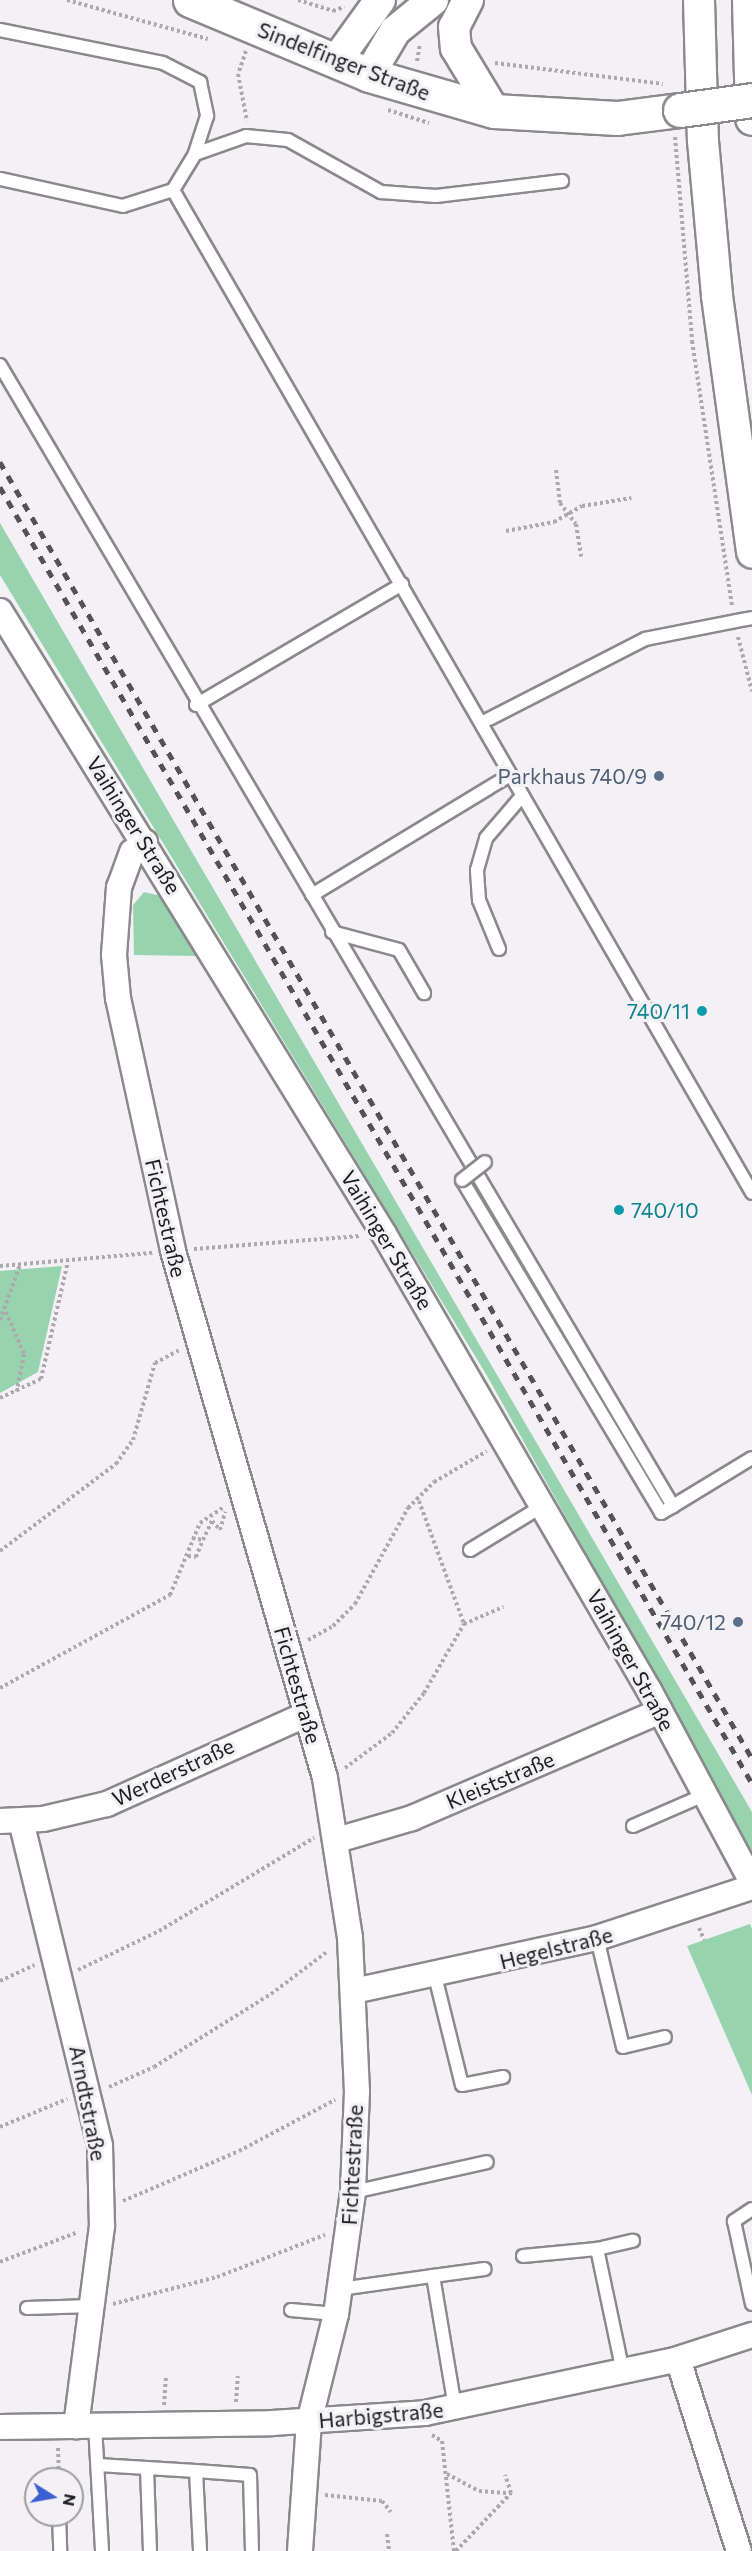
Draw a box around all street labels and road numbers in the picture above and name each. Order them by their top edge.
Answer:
street label: Sindelfinger Straße [254,17,434,105]
street label: Vaihinger Straße [82,752,186,898]
street label: Fichtestraße [140,1156,192,1280]
street label: Vaihinger Straße [336,1166,438,1314]
street label: Vaihinger Straße [582,1585,680,1735]
street label: Fichtestraße [269,1624,327,1746]
street label: Werderstraße [108,1733,238,1811]
street label: Kleiststraße [442,1746,558,1814]
street label: Hegelstraße [497,1922,615,1974]
street label: Arndtstraße [64,2043,112,2163]
street label: Fichtestraße [336,2104,368,2226]
street label: Harbigstraße [317,2397,445,2433]

